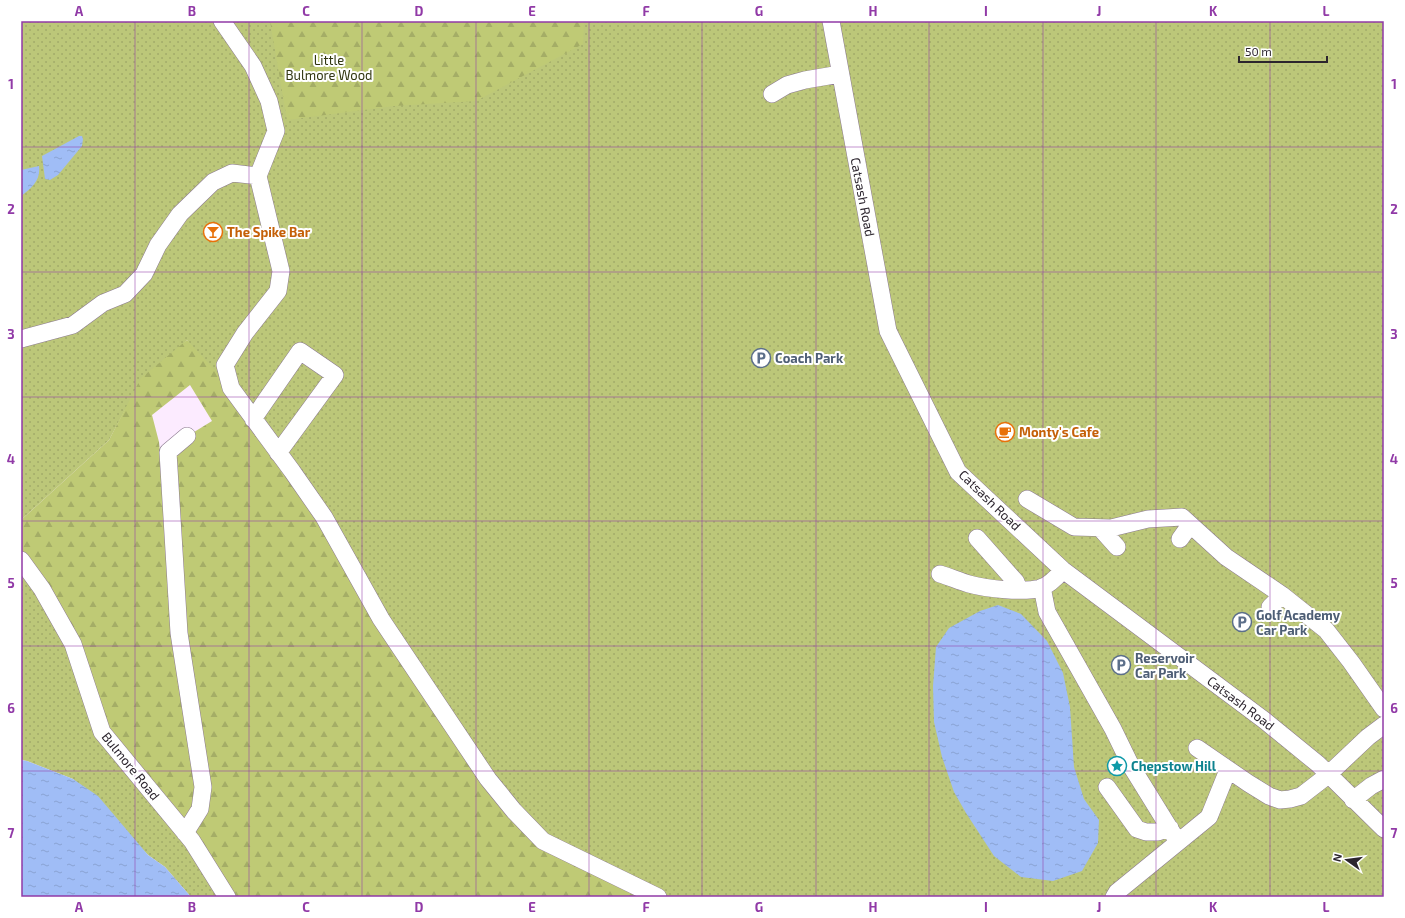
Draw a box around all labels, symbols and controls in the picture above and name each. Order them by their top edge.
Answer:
text: A [75,3,84,19]
text: B [188,3,196,19]
text: C [302,3,310,19]
text: D [415,3,424,19]
text: E [528,3,536,19]
text: F [642,3,650,19]
text: G [755,3,763,19]
text: H [869,3,878,19]
text: I [984,3,988,19]
text: J [1097,3,1101,19]
text: K [1209,3,1218,19]
text: L [1323,3,1330,19]
scale bar [1239,38,1327,64]
text: 50 m [1245,44,1272,58]
park label: Little Bulmore Wood [285,52,373,83]
text: 1 [8,76,14,92]
text: 1 [1391,76,1397,92]
street label: Catsash Road [847,156,879,238]
text: 2 [7,201,15,217]
text: 2 [1390,201,1398,217]
bar icon: The Spike Bar [202,221,224,243]
place label: The Spike Bar [227,224,311,240]
text: 3 [7,326,15,342]
text: 3 [1390,326,1398,342]
parking icon: Coach Park [750,347,772,369]
place label: Coach Park [775,350,844,366]
cafe icon: Monty's Cafe [994,421,1016,443]
place label: Monty's Cafe [1019,424,1099,440]
text: 4 [7,451,15,467]
text: 4 [1390,451,1398,467]
street label: Catsash Road [956,466,1024,534]
text: 5 [7,575,15,591]
text: 5 [1390,575,1398,591]
place label: Golf Academy Car Park [1256,607,1341,638]
parking icon: Golf Academy Car Park [1231,611,1253,633]
place label: Reservoir Car Park [1135,650,1195,681]
parking icon: Reservoir Car Park [1110,654,1132,676]
street label: Catsash Road [1204,672,1278,734]
text: 6 [7,700,15,716]
text: 6 [1390,700,1398,716]
street label: Bulmore Road [99,729,163,803]
place icon: Chepstow Hill [1106,755,1128,777]
place label: Chepstow Hill [1131,758,1217,774]
text: 7 [8,825,15,841]
text: 7 [1391,825,1398,841]
north arrow [1327,840,1367,880]
text: N [1330,852,1344,863]
text: A [75,899,84,915]
text: B [188,899,196,915]
text: C [302,899,310,915]
text: D [415,899,424,915]
text: E [528,899,536,915]
text: F [642,899,650,915]
text: G [755,899,763,915]
text: H [869,899,878,915]
text: I [984,899,988,915]
text: J [1097,899,1101,915]
text: K [1209,899,1218,915]
text: L [1323,899,1330,915]

